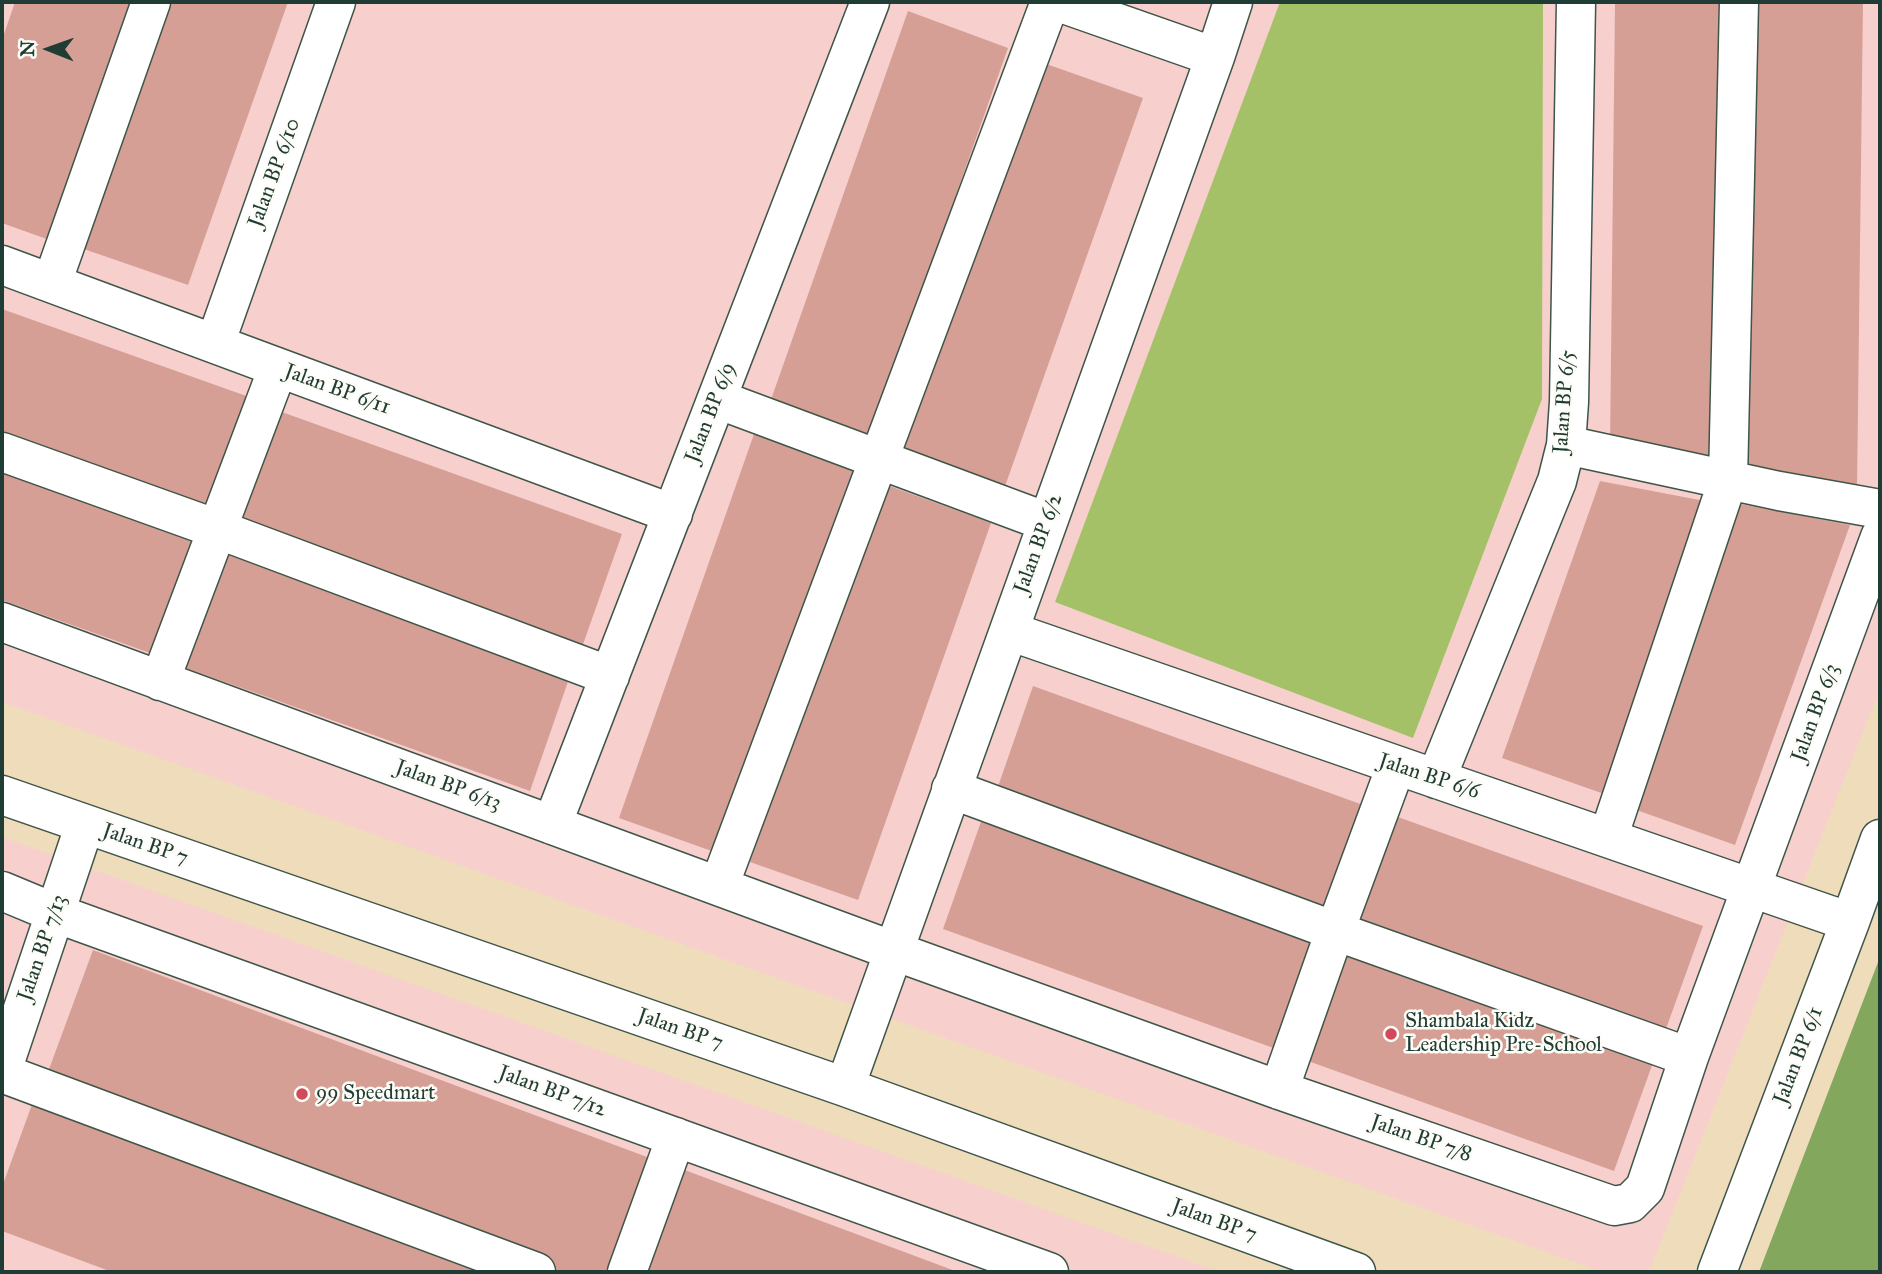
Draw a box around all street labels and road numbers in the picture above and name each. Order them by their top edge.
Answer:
street label: Jalan BP 6/10 [244,115,306,231]
street label: Jalan BP 6/5 [1549,349,1581,455]
street label: Jalan BP 6/11 [281,359,393,421]
street label: Jalan BP 6/9 [680,359,742,467]
street label: Jalan BP 6/2 [1009,491,1069,597]
street label: Jalan BP 6/3 [1787,661,1845,765]
street label: Jalan BP 6/6 [1375,749,1483,805]
street label: Jalan BP 6/13 [392,755,504,817]
street label: Jalan BP 7 [99,819,191,871]
street label: Jalan BP 7/13 [13,891,73,1005]
street label: Jalan BP 7 [634,1004,726,1056]
street label: Jalan BP 6/1 [1769,1004,1829,1108]
street label: Jalan BP 7/12 [495,1061,609,1123]
street label: Jalan BP 7/8 [1367,1110,1475,1168]
street label: Jalan BP 7 [1168,1194,1260,1248]

